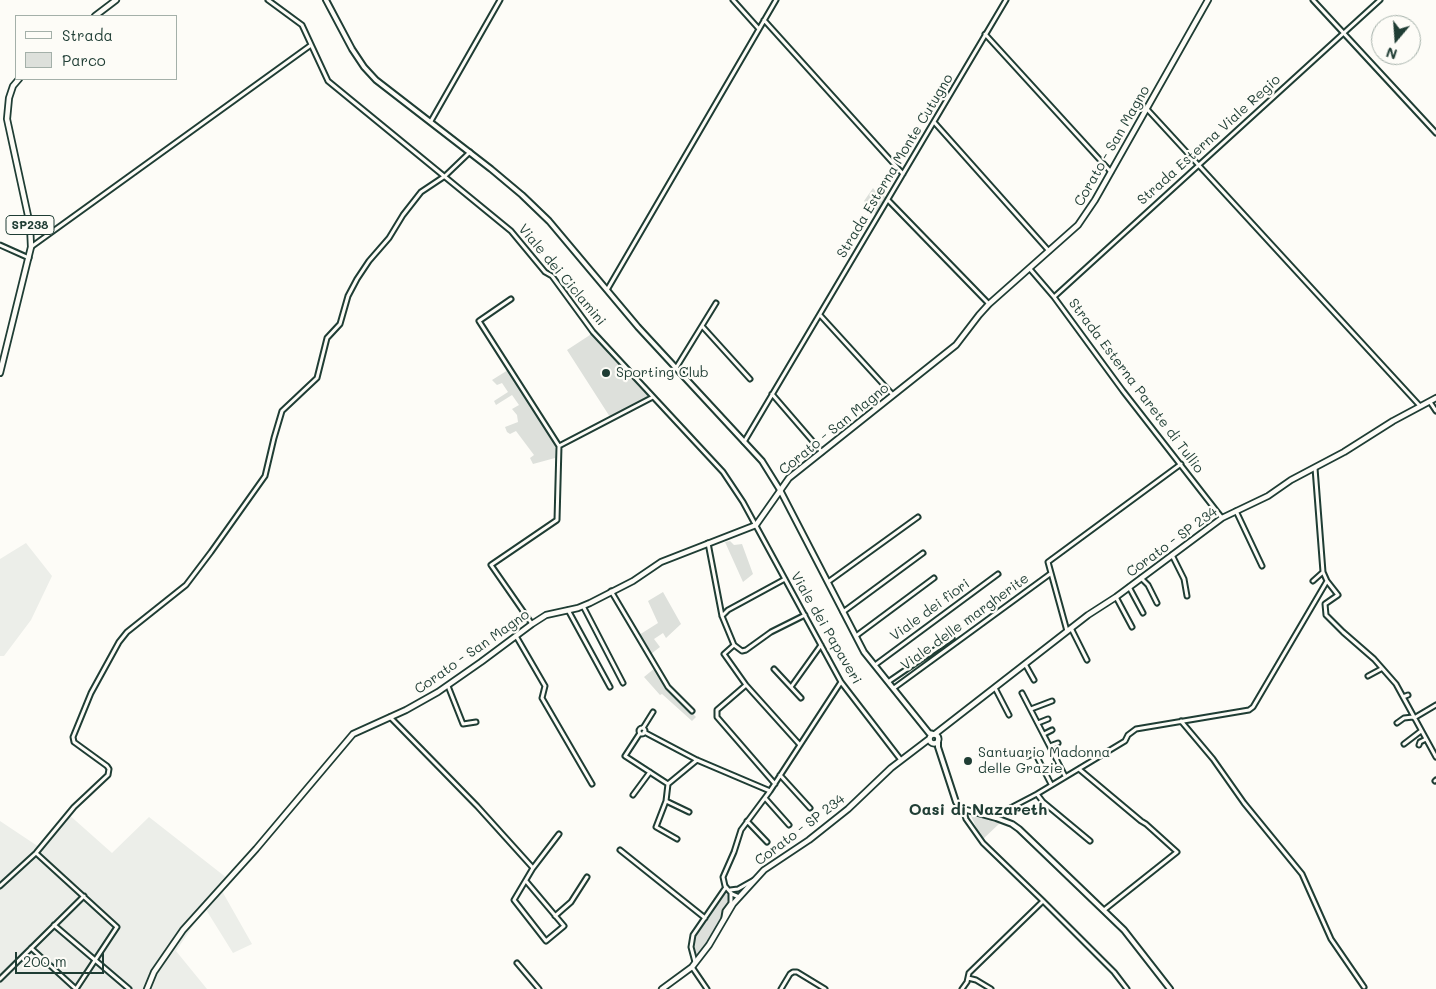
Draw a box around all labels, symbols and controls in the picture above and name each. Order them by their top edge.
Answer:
legend [15,15,178,80]
north arrow [1371,15,1421,65]
text: Strada [62,25,113,45]
text: N [1384,43,1400,64]
text: Parco [62,50,106,70]
street label: Strada Esterna Monte Cutugno [833,71,957,261]
street label: Strada Esterna Viale Regio [1134,71,1284,209]
street label: Corato - San Magno [1071,83,1153,209]
road number: SP238 [6,216,54,234]
street label: Viale dei Ciclamini [515,221,609,329]
street label: Strada Esterna Parete di Tullio [1065,295,1207,477]
place label: Sporting Club [616,365,709,381]
marker: Sporting Club [600,367,612,379]
street label: Corato - San Magno [776,380,892,478]
street label: Corato - SP 234 [1123,503,1221,581]
street label: Viale dei Papaveri [787,569,865,687]
street label: Viale delle margherite [898,570,1032,674]
street label: Viale dei fiori [887,575,973,645]
street label: Corato - San Magno [411,606,533,698]
place label: Santuario Madonna delle Grazie [978,745,1110,778]
marker: Santuario Madonna delle Grazie [962,755,974,767]
street label: Corato - SP 234 [752,791,848,869]
district label: Oasi di Nazareth [909,800,1047,820]
scale bar [18,942,106,974]
text: 200 m [23,951,67,971]

